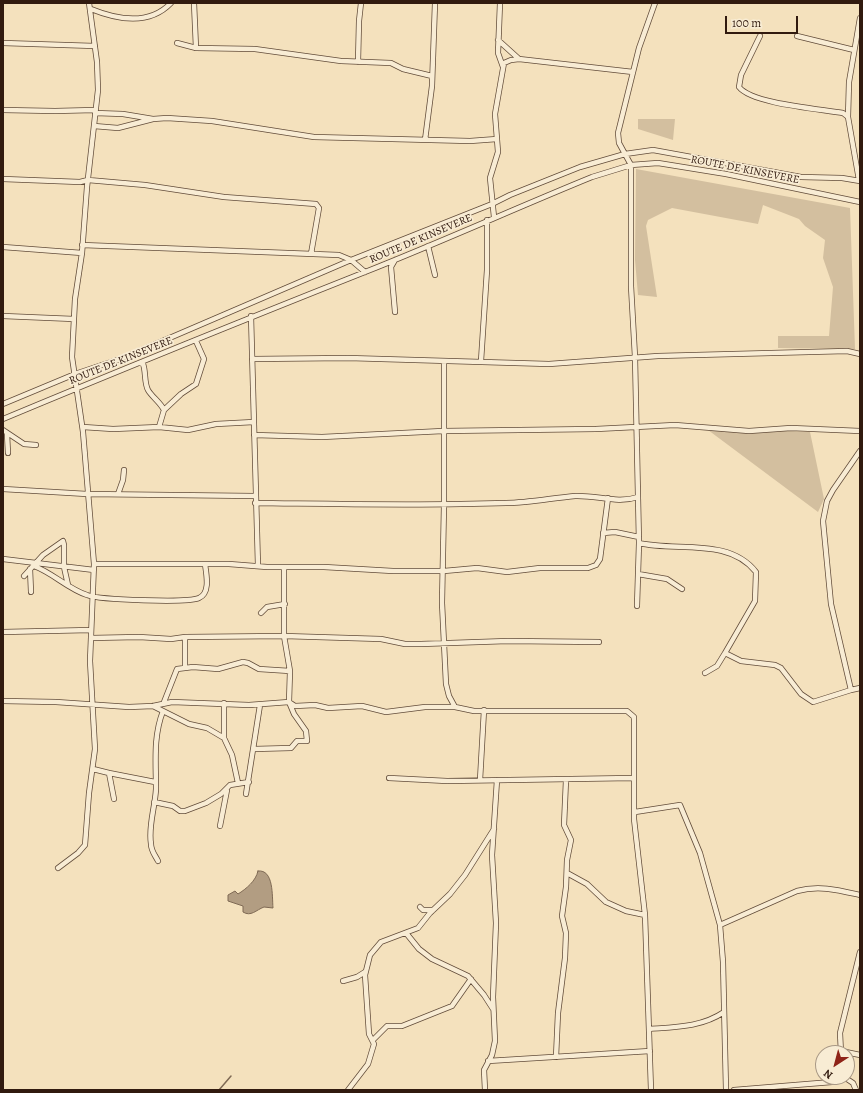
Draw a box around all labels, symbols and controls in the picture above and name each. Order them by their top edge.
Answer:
scale bar [727,8,800,34]
text: 100 m [732,15,761,31]
street label: ROUTE DE KINSEVERE [690,153,800,187]
street label: ROUTE DE KINSEVERE [368,211,474,267]
street label: ROUTE DE KINSEVERE [67,334,175,388]
north arrow [815,1045,855,1085]
text: N [821,1066,836,1083]

